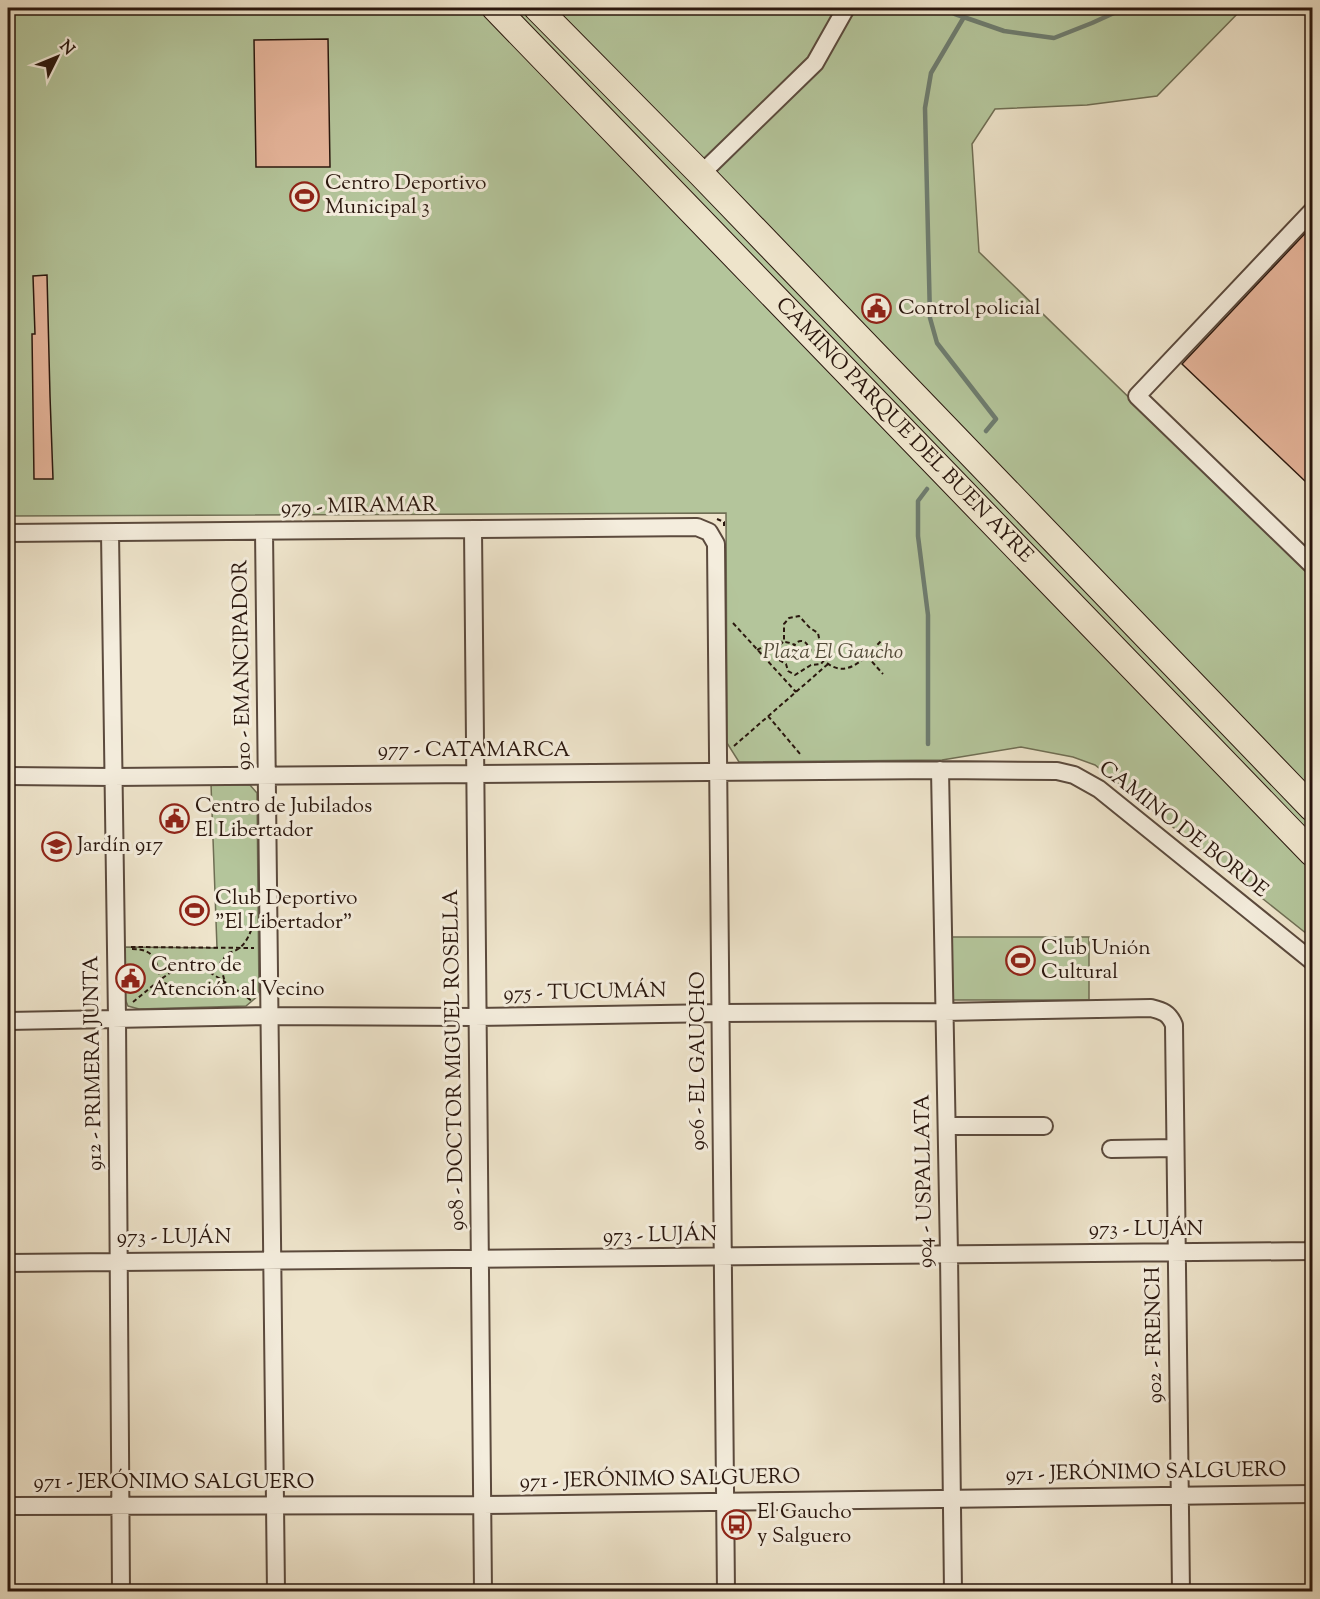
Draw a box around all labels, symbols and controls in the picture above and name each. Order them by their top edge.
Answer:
north arrow [27,27,87,87]
text: N [53,36,79,61]
place label: Centro Deportivo Municipal 3 [325,169,486,223]
sports icon: Centro Deportivo Municipal 3 [288,180,320,212]
street label: CAMINO PARQUE DEL BUEN AYRE [768,291,1040,571]
public building icon: Control policial [861,293,893,325]
place label: Control policial [898,294,1041,324]
street label: 979 - MIRAMAR [281,491,437,523]
street label: 910 - EMANCIPADOR [226,559,260,771]
park label: Plaza El Gaucho [763,638,903,668]
street label: 977 - CATAMARCA [378,736,570,766]
street label: CAMINO DE BORDE [1092,754,1274,906]
place label: Centro de Jubilados El Libertador [195,792,372,846]
public building icon: Centro de Jubilados El Libertador [158,803,190,835]
school or university icon: Jardín 917 [40,830,72,862]
place label: Jardín 917 [76,831,163,861]
place label: Club Deportivo "El Libertador" [215,884,358,938]
street label: 908 - DOCTOR MIGUEL ROSELLA [437,889,473,1231]
sports icon: Club Deportivo "El Libertador" [178,895,210,927]
place label: Club Unión Cultural [1041,934,1151,988]
sports icon: Club Unión Cultural [1004,945,1036,977]
place label: Centro de Atención al Vecino [151,951,325,1005]
street label: 912 - PRIMERA JUNTA [77,955,111,1171]
public building icon: Centro de Atención al Vecino [114,962,146,994]
street label: 906 - EL GAUCHO [684,971,714,1151]
street label: 975 - TUCUMÁN [503,977,667,1009]
street label: 904 - USPALLATA [908,1094,942,1268]
street label: 973 - LUJÁN [1089,1215,1203,1245]
street label: 973 - LUJÁN [603,1220,718,1252]
street label: 973 - LUJÁN [117,1223,231,1253]
street label: 902 - FRENCH [1139,1266,1171,1404]
street label: 971 - JERÓNIMO SALGUERO [1005,1456,1287,1490]
street label: 971 - JERÓNIMO SALGUERO [519,1463,801,1497]
street label: 971 - JERÓNIMO SALGUERO [34,1468,314,1498]
place label: El Gaucho y Salguero [757,1498,852,1552]
bus stop icon: El Gaucho y Salguero [720,1509,752,1541]

